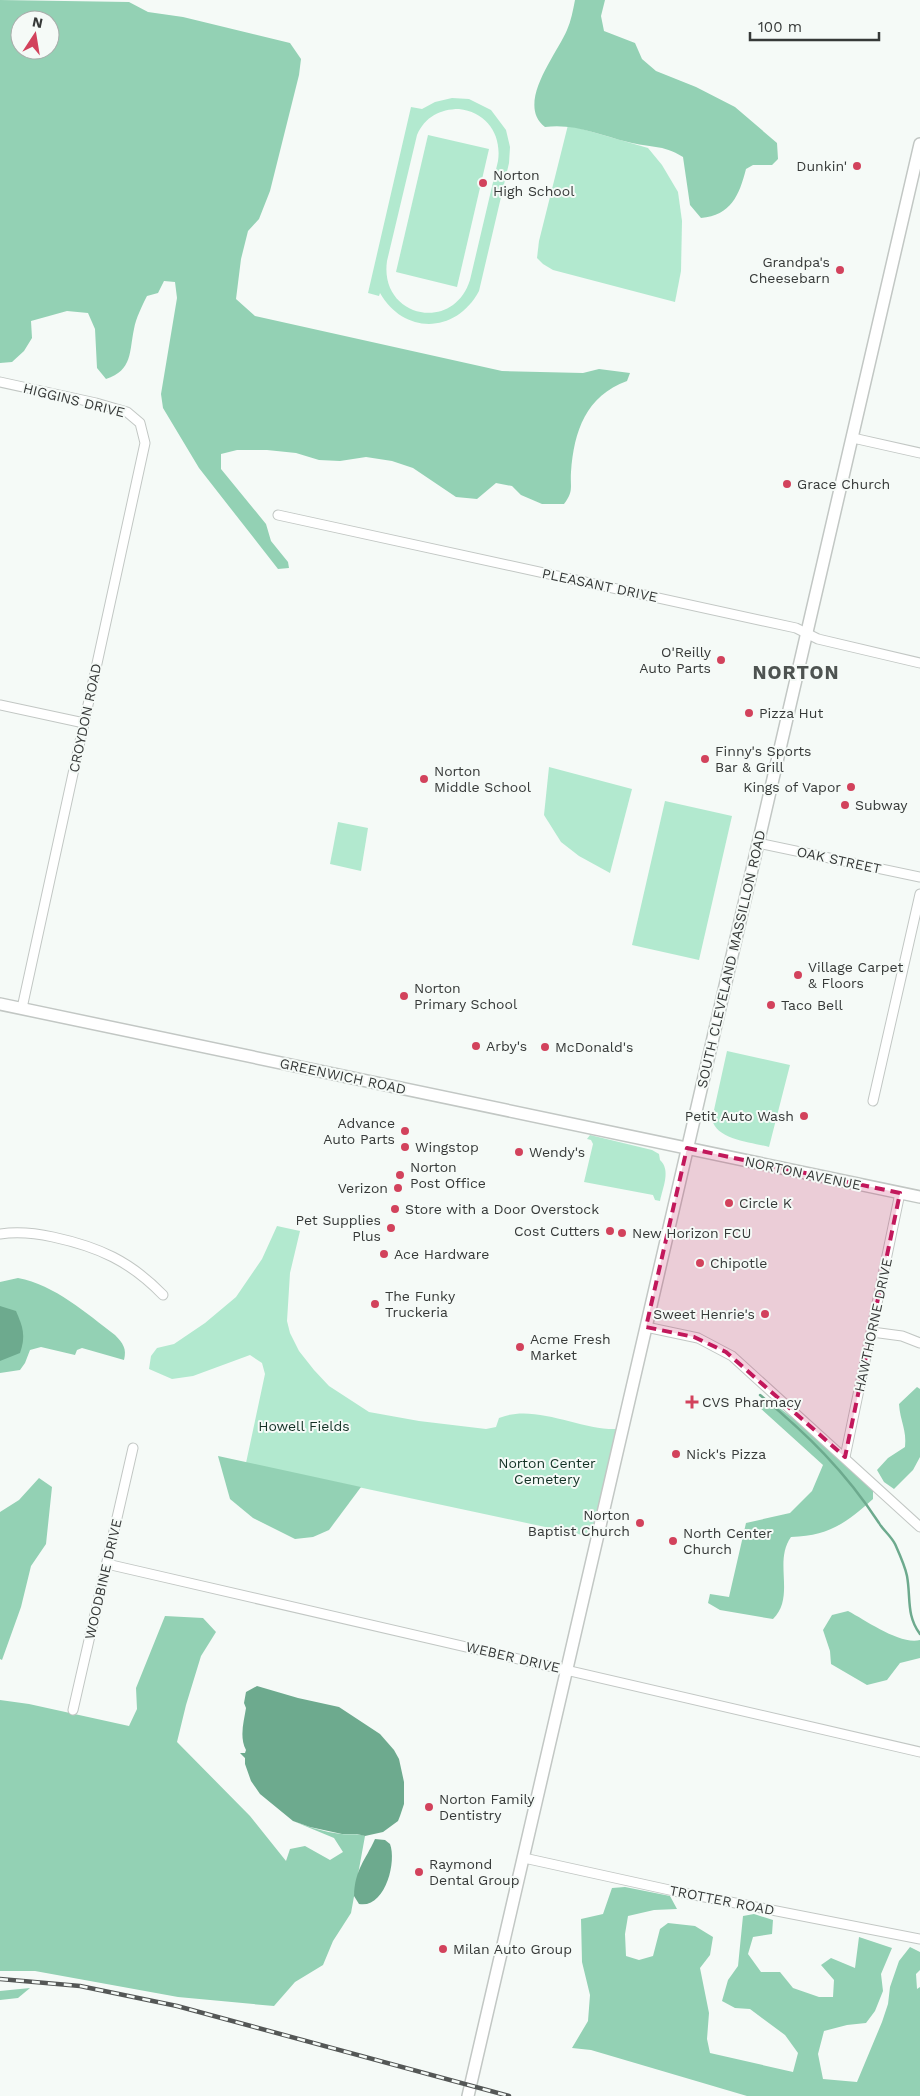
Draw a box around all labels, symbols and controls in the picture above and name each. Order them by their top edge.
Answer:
north arrow [10,10,60,60]
scale bar [750,10,879,42]
text: N [31,13,44,31]
text: 100 m [758,18,802,36]
place label: Dunkin' [796,158,847,174]
marker: Dunkin' [851,160,863,172]
place label: Norton High School [493,167,575,199]
marker: Norton High School [477,177,489,189]
place label: Grandpa's Cheesebarn [749,254,830,286]
marker: Grandpa's Cheesebarn [834,264,846,276]
street label: HIGGINS DRIVE [21,380,127,420]
place label: Grace Church [797,476,890,492]
marker: Grace Church [781,478,793,490]
street label: PLEASANT DRIVE [541,565,659,605]
place label: O'Reilly Auto Parts [639,644,712,676]
marker: O'Reilly Auto Parts [715,654,727,666]
district label: NORTON [752,661,840,684]
street label: CROYDON ROAD [66,662,104,774]
place label: Pizza Hut [759,705,823,721]
marker: Pizza Hut [743,707,755,719]
place label: Finny's Sports Bar & Grill [715,743,812,775]
marker: Finny's Sports Bar & Grill [699,753,711,765]
place label: Norton Middle School [434,763,532,795]
marker: Norton Middle School [418,773,430,785]
place label: Kings of Vapor [743,779,841,795]
marker: Kings of Vapor [845,781,857,793]
place label: Subway [855,797,908,813]
marker: Subway [839,799,851,811]
street label: SOUTH CLEVELAND MASSILLON ROAD [693,828,769,1090]
street label: OAK STREET [795,843,883,877]
place label: Village Carpet & Floors [808,959,903,991]
marker: Village Carpet & Floors [792,969,804,981]
place label: Norton Primary School [414,980,518,1012]
marker: Norton Primary School [398,990,410,1002]
place label: Taco Bell [781,997,843,1013]
marker: Taco Bell [765,999,777,1011]
place label: Arby's [486,1038,527,1054]
place label: McDonald's [555,1039,633,1055]
marker: Arby's [470,1040,482,1052]
marker: McDonald's [539,1041,551,1053]
street label: GREENWICH ROAD [278,1055,408,1097]
place label: Petit Auto Wash [685,1108,794,1124]
marker: Petit Auto Wash [798,1110,810,1122]
place label: Advance Auto Parts [323,1115,395,1147]
marker: Advance Auto Parts [399,1125,411,1137]
place label: Wingstop [415,1139,479,1155]
marker: Wingstop [399,1141,411,1153]
place label: Wendy's [529,1144,585,1160]
marker: Wendy's [513,1146,525,1158]
street label: NORTON AVENUE [743,1153,863,1193]
place label: Norton Post Office [410,1159,486,1191]
marker: Norton Post Office [394,1169,406,1181]
place label: Verizon [338,1180,388,1196]
marker: Verizon [392,1182,404,1194]
place label: Circle K [739,1195,792,1211]
marker: Circle K [723,1197,735,1209]
place label: Store with a Door Overstock [405,1201,599,1217]
marker: Store with a Door Overstock [389,1203,401,1215]
place label: Pet Supplies Plus [296,1212,381,1244]
marker: Pet Supplies Plus [385,1222,397,1234]
place label: Cost Cutters [514,1223,600,1239]
marker: Cost Cutters [604,1225,616,1237]
place label: New Horizon FCU [632,1225,751,1241]
marker: New Horizon FCU [616,1227,628,1239]
place label: Ace Hardware [394,1246,489,1262]
marker: Ace Hardware [378,1248,390,1260]
place label: Chipotle [710,1255,767,1271]
marker: Chipotle [694,1257,706,1269]
street label: HAWTHORNE DRIVE [851,1257,895,1393]
place label: The Funky Truckeria [385,1288,456,1320]
marker: The Funky Truckeria [369,1298,381,1310]
place label: Sweet Henrie's [653,1306,755,1322]
marker: Sweet Henrie's [759,1308,771,1320]
place label: Acme Fresh Market [530,1331,611,1363]
marker: Acme Fresh Market [514,1341,526,1353]
place label: CVS Pharmacy [702,1394,802,1410]
marker: CVS Pharmacy [686,1396,698,1408]
park label: Howell Fields [258,1418,350,1434]
place label: Nick's Pizza [686,1446,766,1462]
marker: Nick's Pizza [670,1448,682,1460]
park label: Norton Center Cemetery [498,1455,596,1487]
place label: Norton Baptist Church [528,1507,630,1539]
street label: WOODBINE DRIVE [81,1517,125,1641]
marker: Norton Baptist Church [634,1517,646,1529]
place label: North Center Church [683,1525,772,1557]
marker: North Center Church [667,1535,679,1547]
street label: WEBER DRIVE [464,1638,562,1676]
place label: Norton Family Dentistry [439,1791,535,1823]
marker: Norton Family Dentistry [423,1801,435,1813]
place label: Raymond Dental Group [429,1856,520,1888]
marker: Raymond Dental Group [413,1866,425,1878]
street label: TROTTER ROAD [668,1882,776,1918]
place label: Milan Auto Group [453,1941,572,1957]
marker: Milan Auto Group [437,1943,449,1955]

